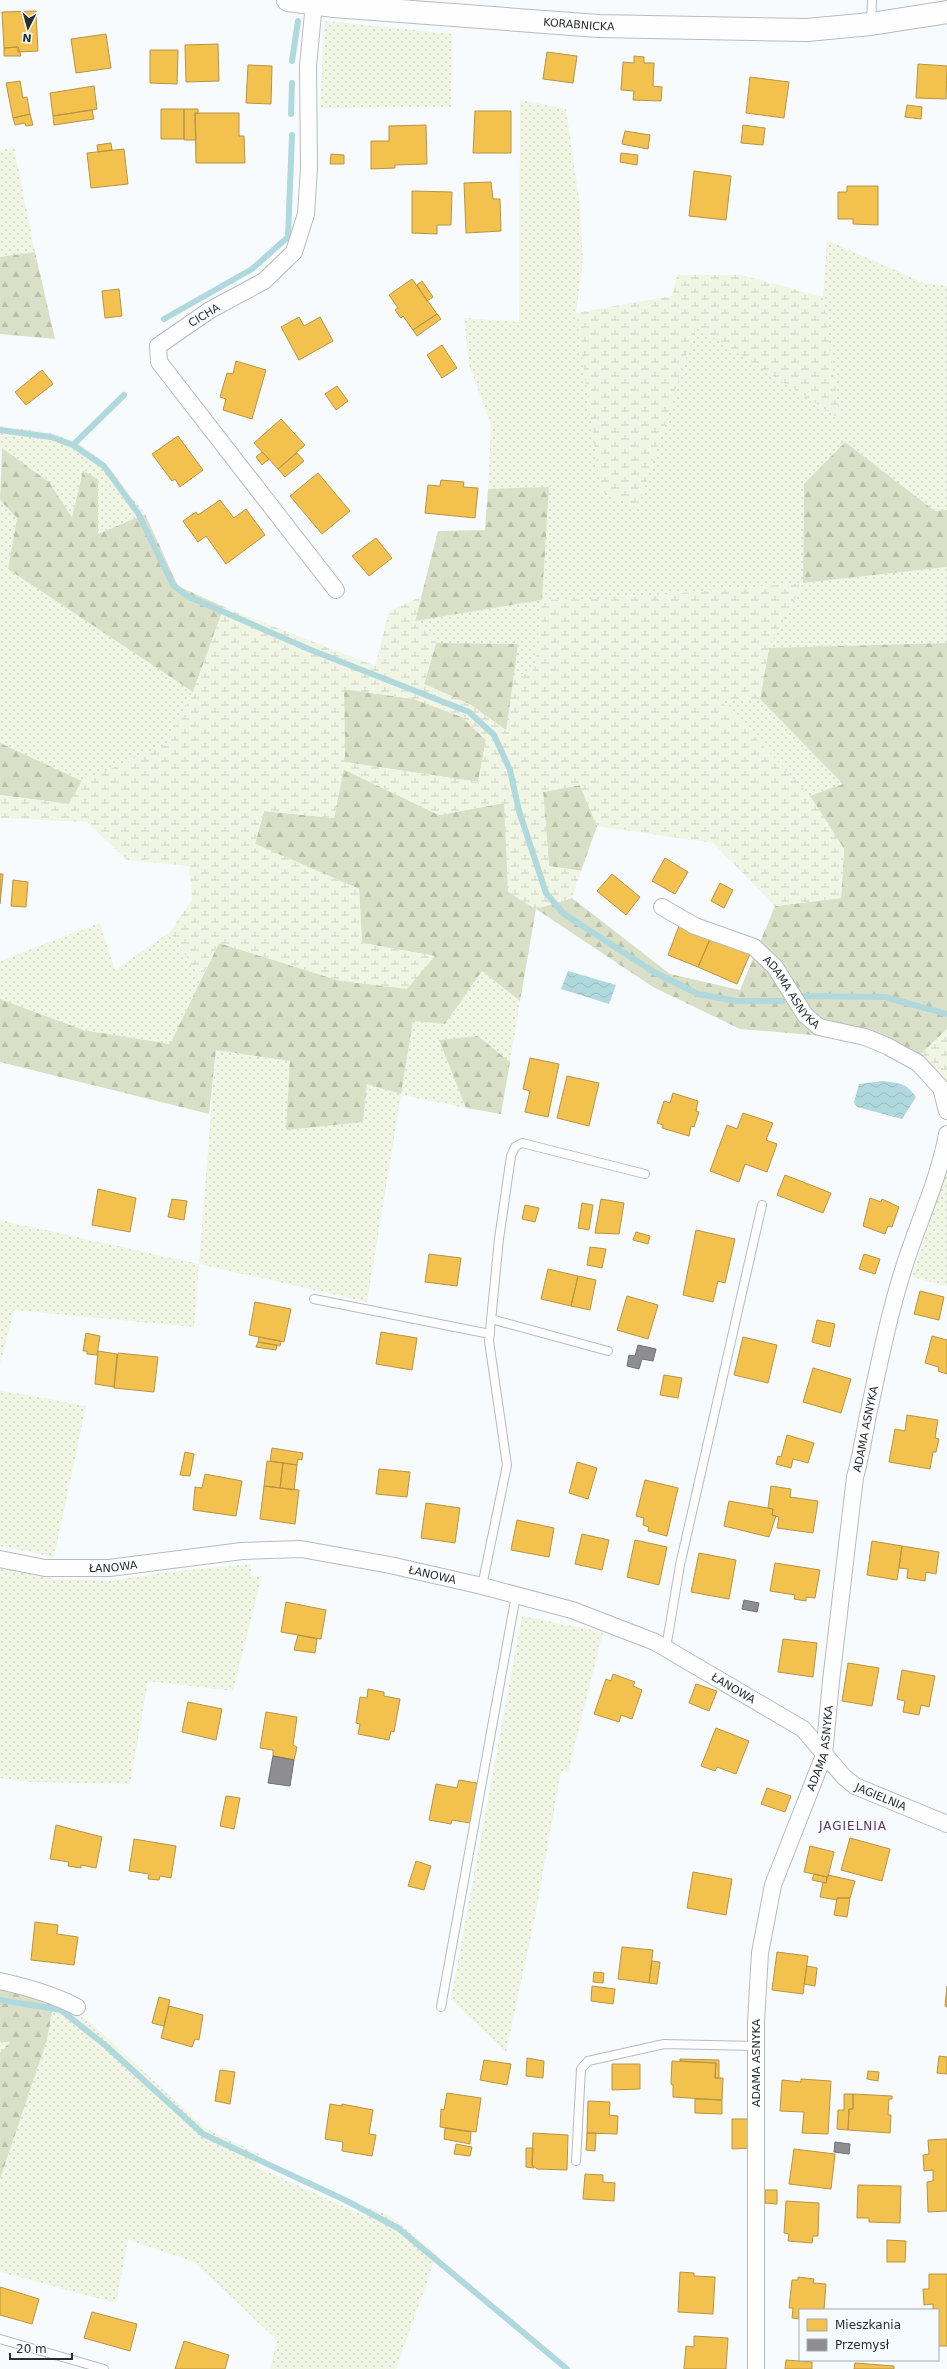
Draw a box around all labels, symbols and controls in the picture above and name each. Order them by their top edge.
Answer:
north arrow [8,8,48,48]
street label: KORABNICKA [543,16,615,33]
text: N [22,31,32,44]
street label: CICHA [186,301,223,330]
street label: ADAMA ASNYKA [760,953,823,1032]
street label: ADAMA ASNYKA [851,1384,881,1474]
street label: ŁANOWA [88,1558,138,1575]
street label: ŁANOWA [406,1563,458,1587]
street label: ŁANOWA [708,1670,758,1707]
street label: ADAMA ASNYKA [805,1704,836,1793]
street label: JAGIELNIA [852,1780,909,1814]
district label: JAGIELNIA [818,1819,887,1833]
street label: ADAMA ASNYKA [750,2019,763,2107]
legend [799,2309,939,2361]
text: Mieszkania [835,2318,901,2332]
scale bar [10,2335,72,2361]
text: Przemysł [835,2338,890,2352]
text: 20 m [16,2342,47,2356]

